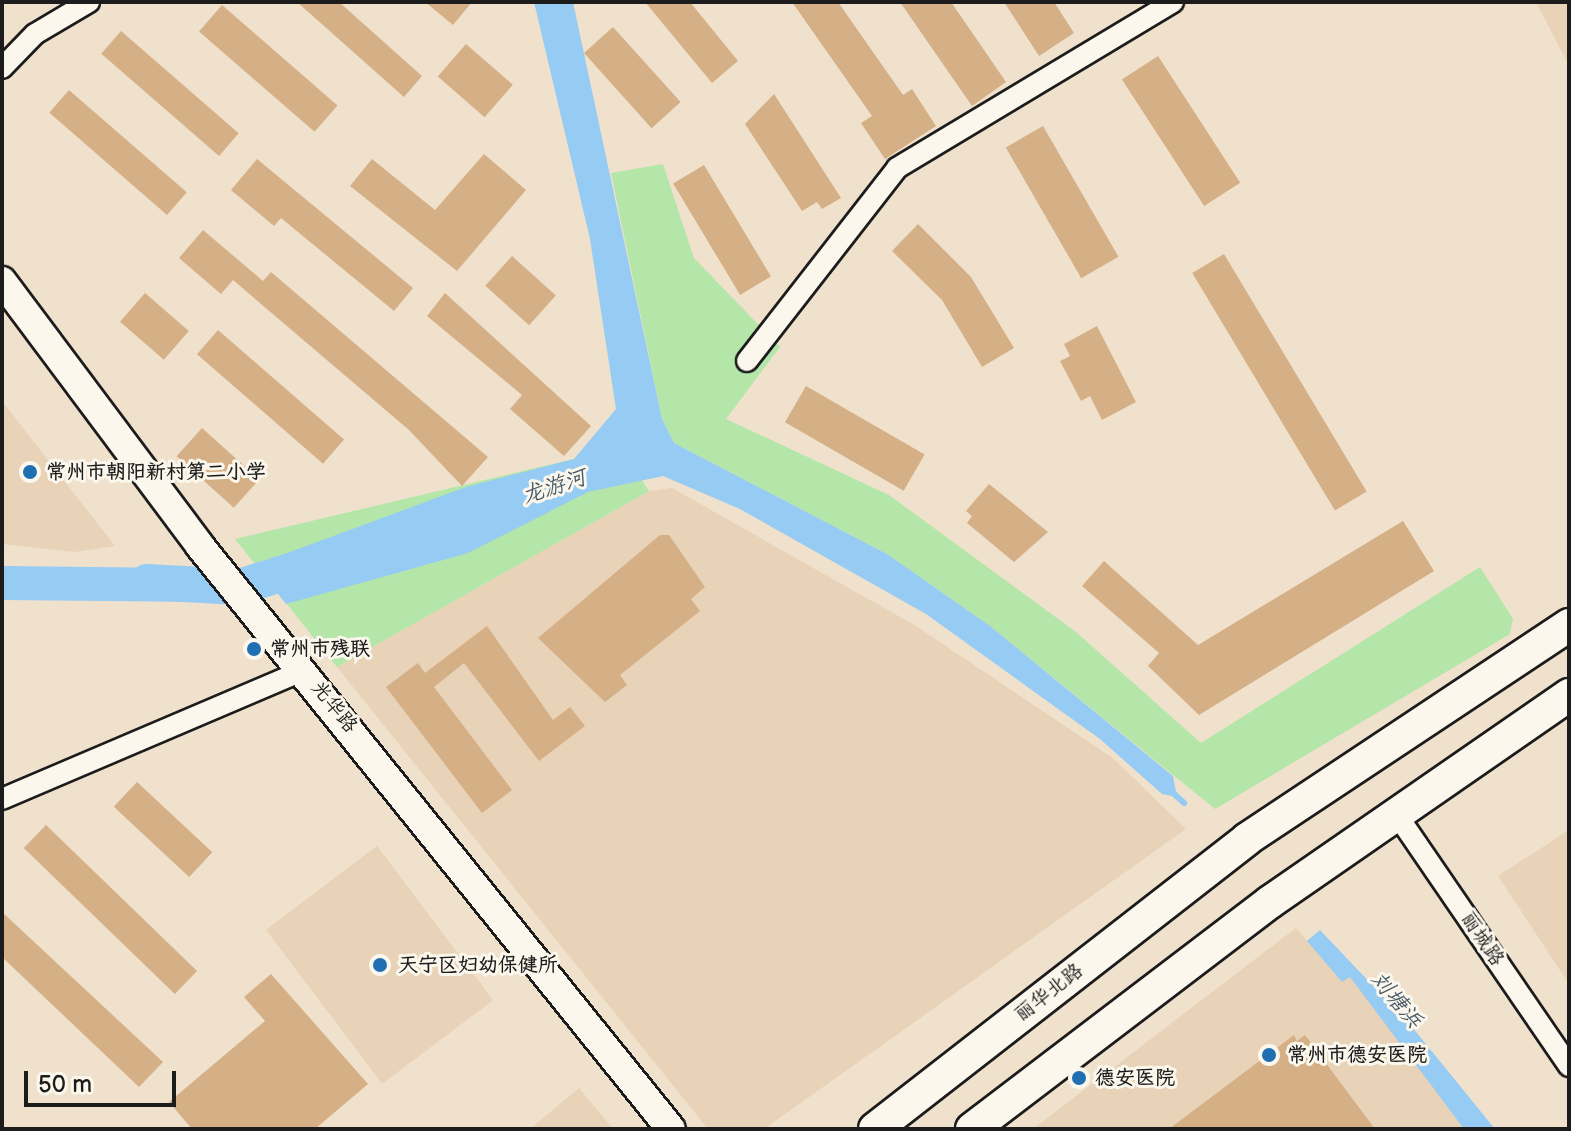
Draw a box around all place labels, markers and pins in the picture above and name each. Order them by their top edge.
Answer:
place label: 常州市朝阳新村第二小学 [46,460,266,484]
marker: 常州市朝阳新村第二小学 [21,463,39,481]
place label: 常州市残联 [270,637,370,661]
marker: 常州市残联 [245,640,263,658]
place label: 天宁区妇幼保健所 [398,953,558,977]
marker: 天宁区妇幼保健所 [369,954,391,976]
place label: 常州市德安医院 [1287,1043,1427,1067]
marker: 常州市德安医院 [1258,1044,1280,1066]
place label: 德安医院 [1095,1066,1175,1090]
marker: 德安医院 [1070,1069,1088,1087]

